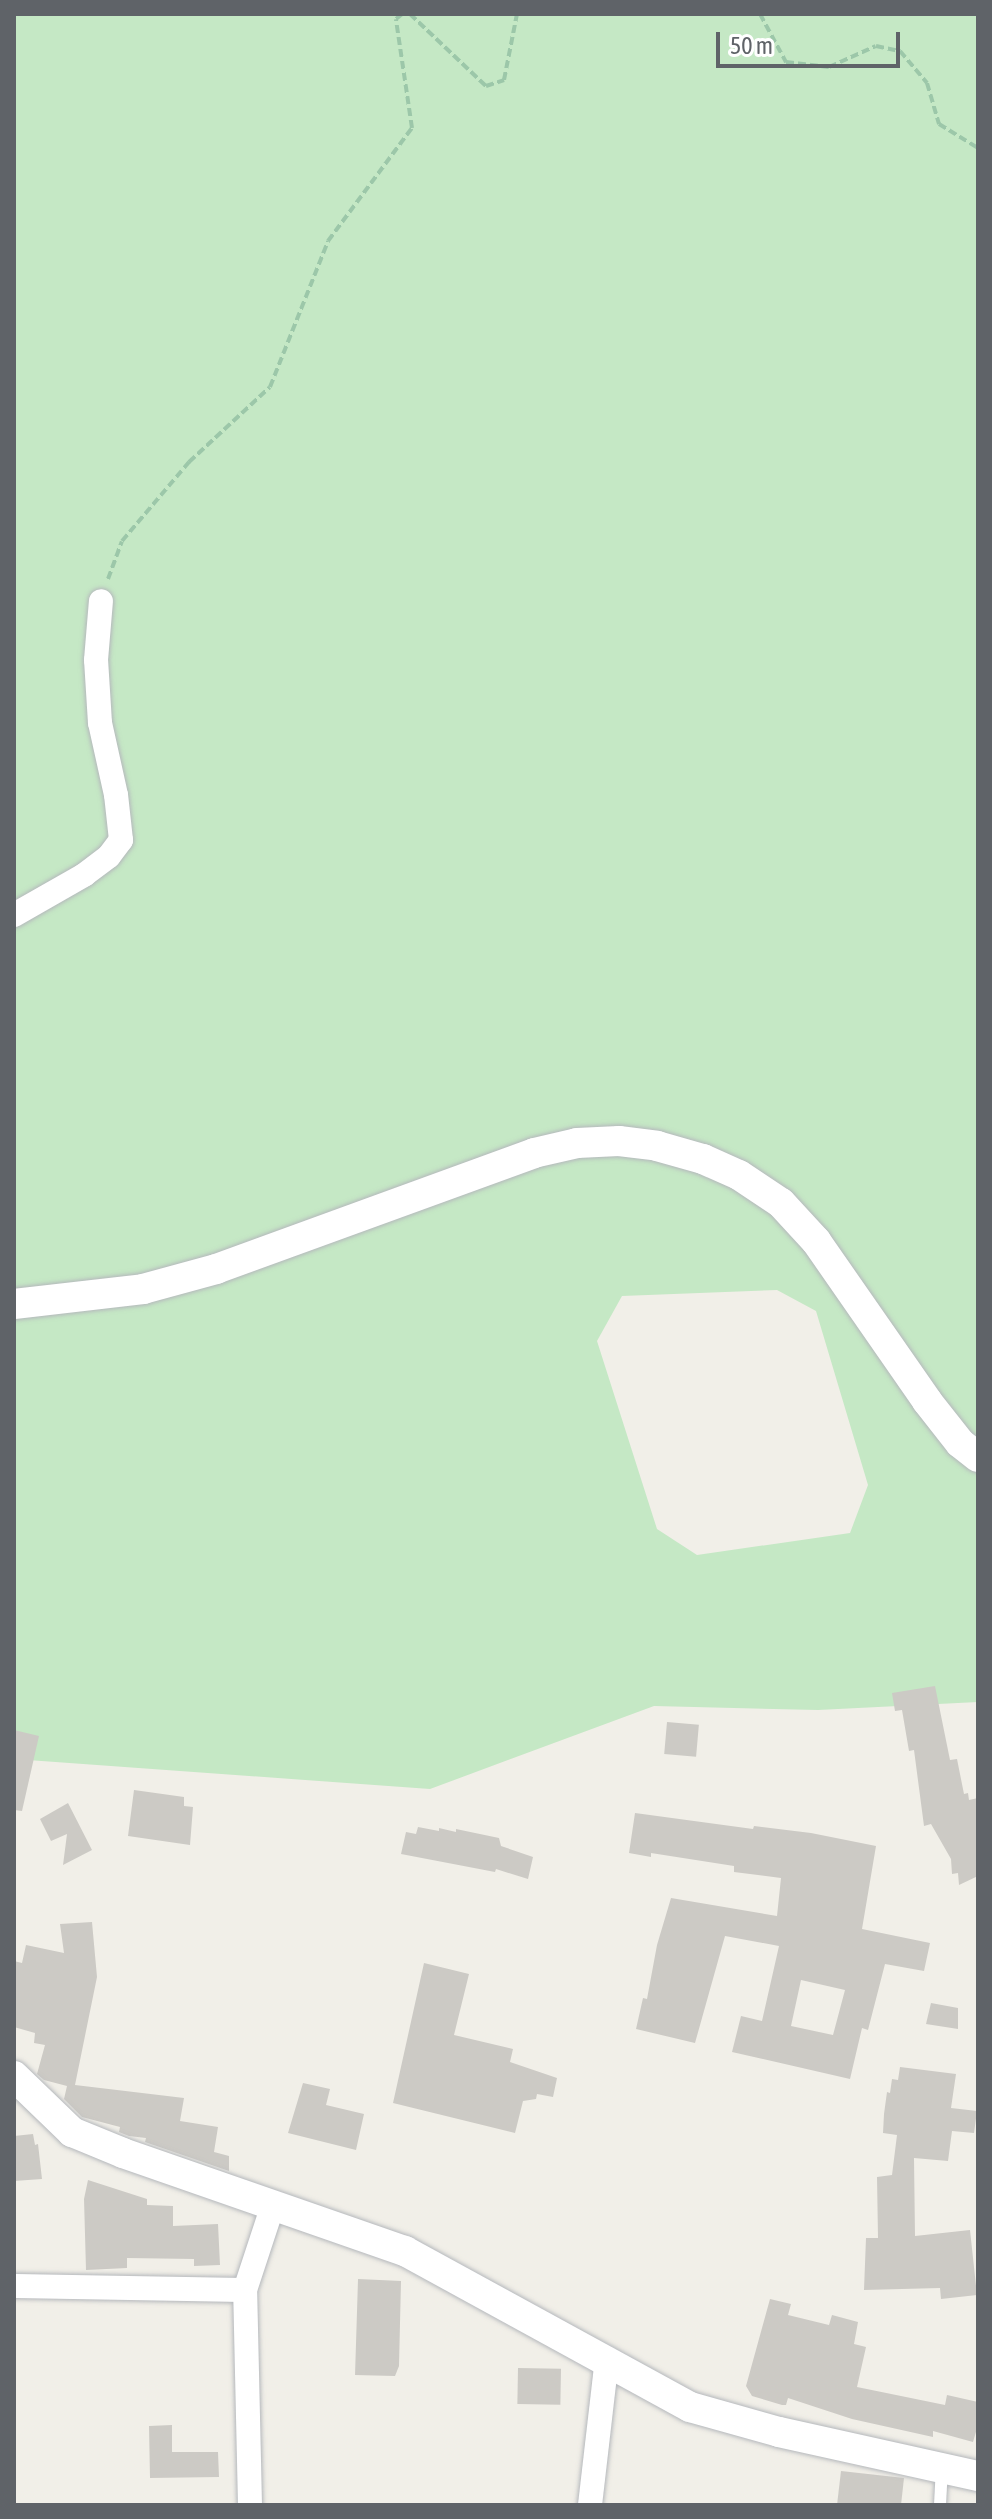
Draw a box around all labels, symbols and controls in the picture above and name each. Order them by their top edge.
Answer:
scale bar [720,16,904,66]
text: 50 m [730,32,773,59]

